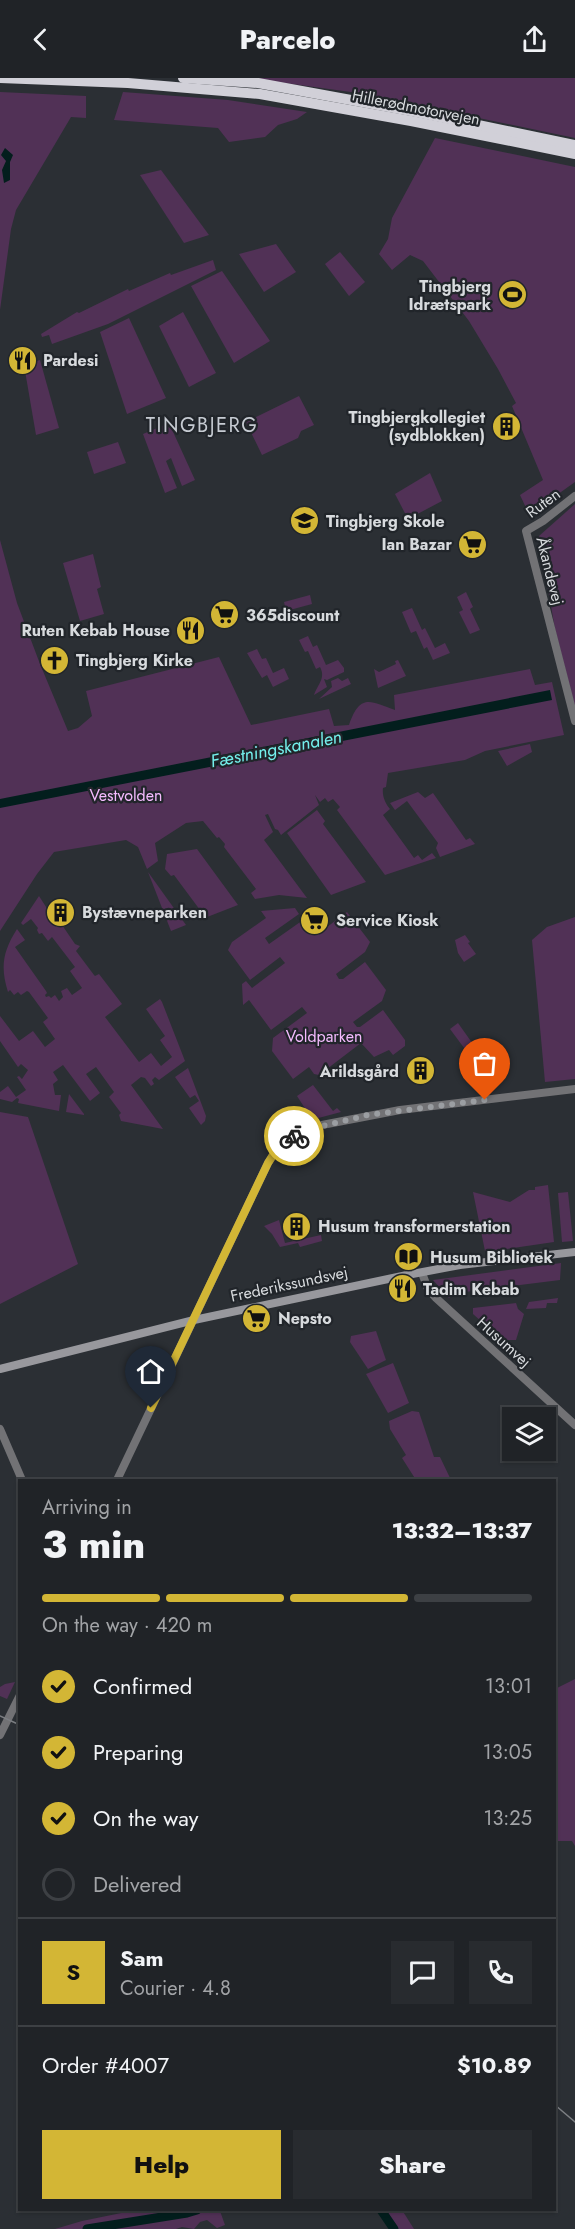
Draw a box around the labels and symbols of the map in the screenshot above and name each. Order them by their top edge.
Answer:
street label: Hillerødmotorvejen [350,83,482,131]
place label: Tingbjerg Idrætspark [408,275,492,316]
sports icon: Tingbjerg Idrætspark [496,279,528,311]
restaurant icon: Pardesi [6,344,38,376]
place label: Pardesi [43,349,98,372]
place label: Tingbjergkollegiet (sydblokken) [348,406,486,447]
building icon: Tingbjergkollegiet (sydblokken) [490,410,522,442]
district label: TINGBJERG [146,411,258,440]
street label: Ruten [521,483,565,523]
school or university icon: Tingbjerg Skole [289,505,321,537]
place label: Tingbjerg Skole [326,510,445,533]
supermarket icon: Ian Bazar [457,528,489,560]
place label: Ian Bazar [381,533,452,556]
street label: Åkandevej [530,534,570,608]
supermarket icon: 365discount [209,599,241,631]
place label: 365discount [246,604,340,627]
restaurant icon: Ruten Kebab House [175,614,207,646]
place label: Ruten Kebab House [21,619,170,642]
church icon: Tingbjerg Kirke [39,644,71,676]
place label: Tingbjerg Kirke [76,649,193,672]
water label: Fæstningskanalen [208,724,344,774]
park label: Vestvolden [90,784,162,807]
building icon: Bystævneparken [45,896,77,928]
place label: Bystævneparken [82,901,207,924]
supermarket icon: Service Kiosk [299,904,331,936]
place label: Service Kiosk [336,909,439,932]
park label: Voldparken [286,1025,362,1048]
pin [459,1038,510,1100]
building icon: Arildsgård [404,1055,436,1087]
place label: Arildsgård [319,1060,399,1083]
courier [264,1106,324,1166]
building icon: Husum transformerstation [281,1210,313,1242]
place label: Husum transformerstation [318,1215,511,1238]
library icon: Husum Bibliotek [393,1241,425,1273]
place label: Husum Bibliotek [430,1246,554,1269]
street label: Frederikssundsvej [228,1260,350,1308]
restaurant icon: Tadim Kebab [386,1273,418,1305]
place label: Tadim Kebab [423,1278,520,1301]
supermarket icon: Nepsto [241,1302,273,1334]
place label: Nepsto [278,1307,332,1330]
street label: Husumvej [472,1311,536,1373]
pin [125,1346,176,1408]

